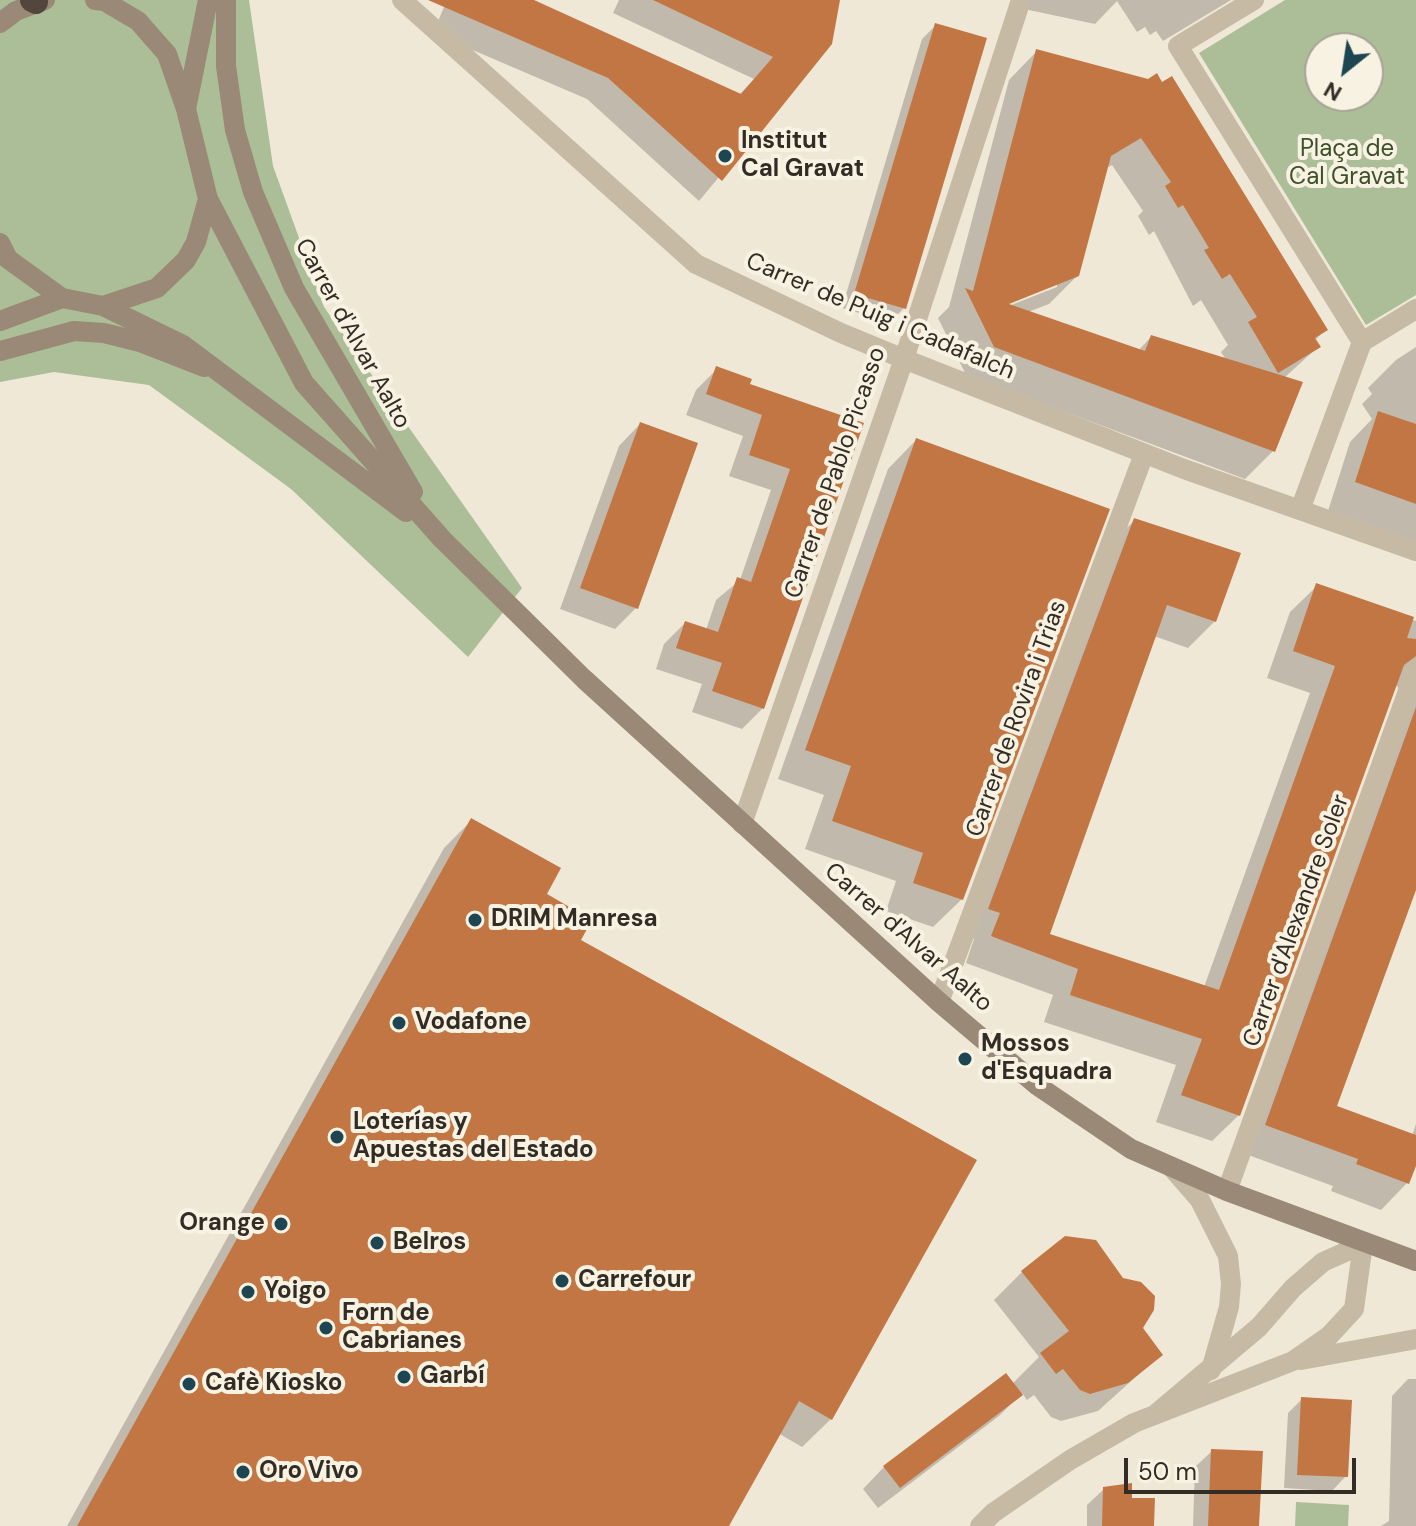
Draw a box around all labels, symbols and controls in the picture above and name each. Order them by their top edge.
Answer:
north arrow [1304,32,1384,112]
text: N [1319,75,1347,108]
place label: Institut Cal Gravat [741,128,864,184]
park label: Plaça de Cal Gravat [1289,136,1405,192]
marker: Institut Cal Gravat [716,147,734,165]
street label: Carrer d'Alvar Aalto [288,234,416,434]
street label: Carrer de Puig i Cadafalch [741,247,1019,387]
street label: Carrer de Pablo Picasso [779,344,893,602]
street label: Carrer de Rovira i Trias [961,597,1073,841]
street label: Carrer d'Alexandre Soler [1238,791,1356,1051]
street label: Carrer d'Alvar Aalto [818,857,998,1019]
place label: DRIM Manresa [491,906,658,934]
marker: DRIM Manresa [466,911,484,929]
place label: Vodafone [415,1009,527,1037]
marker: Vodafone [390,1014,408,1032]
place label: Mossos d'Esquadra [981,1031,1112,1087]
marker: Mossos d'Esquadra [956,1050,974,1068]
place label: Loterías y Apuestas del Estado [353,1109,594,1165]
marker: Loterías y Apuestas del Estado [328,1128,346,1146]
place label: Orange [179,1210,265,1238]
marker: Orange [272,1215,290,1233]
place label: Belros [393,1229,466,1257]
marker: Belros [368,1234,386,1252]
place label: Carrefour [578,1267,691,1295]
marker: Carrefour [553,1272,571,1290]
place label: Yoigo [264,1278,327,1306]
marker: Yoigo [239,1283,257,1301]
place label: Forn de Cabrianes [342,1300,462,1356]
marker: Forn de Cabrianes [317,1319,335,1337]
place label: Garbí [420,1363,485,1391]
marker: Garbí [395,1368,413,1386]
place label: Cafè Kiosko [205,1370,342,1398]
marker: Cafè Kiosko [180,1375,198,1393]
scale bar [1128,1442,1360,1492]
text: 50 m [1138,1456,1197,1487]
place label: Oro Vivo [259,1458,359,1486]
marker: Oro Vivo [234,1463,252,1481]

